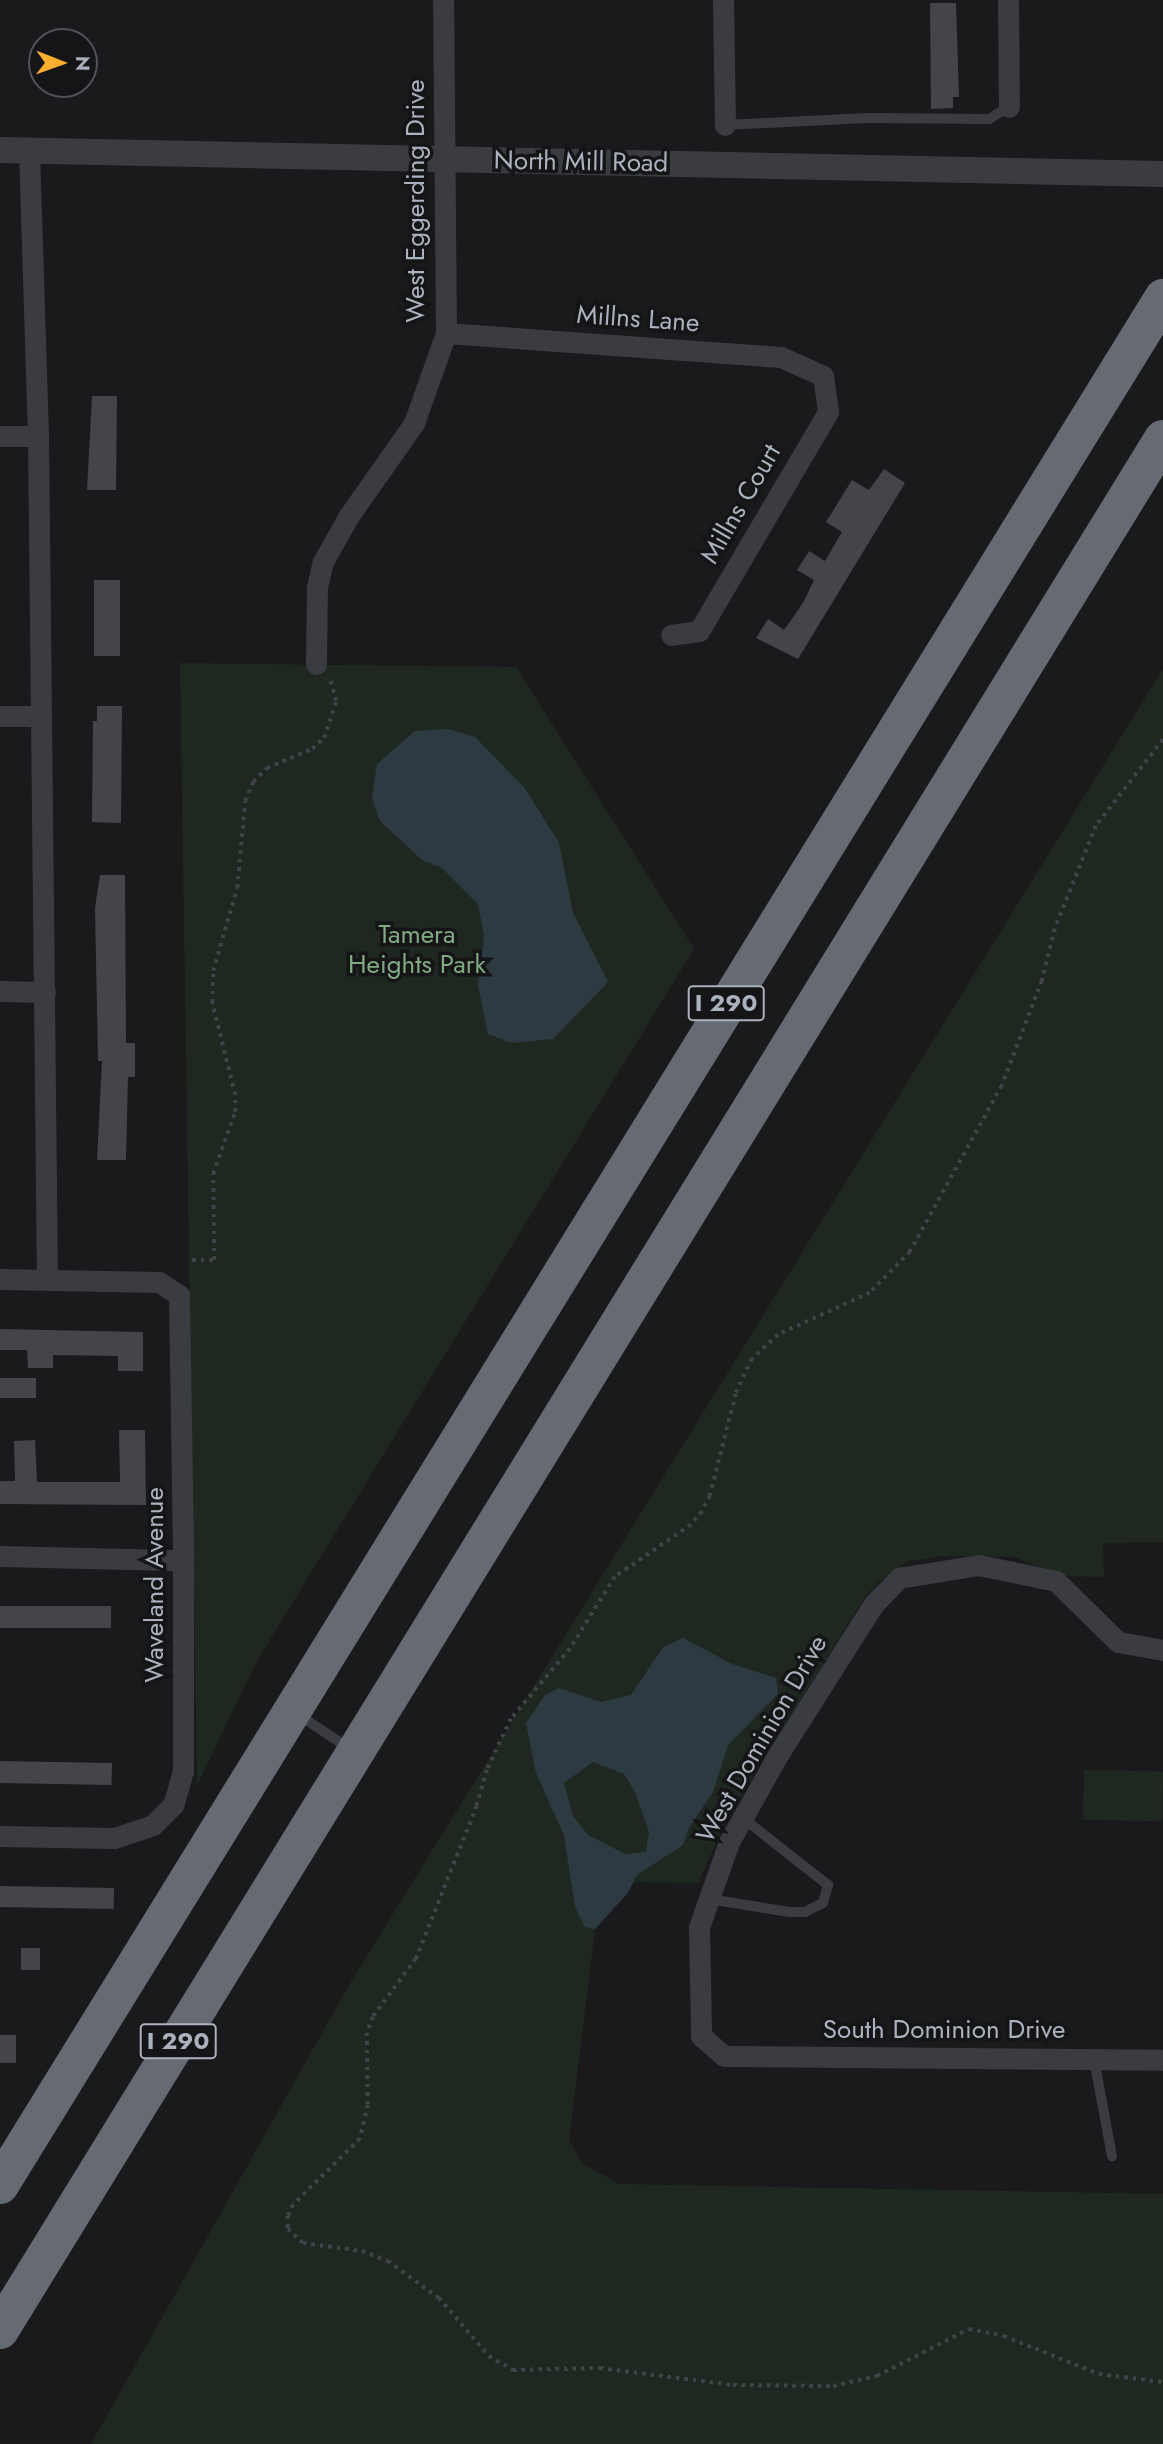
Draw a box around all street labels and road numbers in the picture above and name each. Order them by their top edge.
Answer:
street label: West Eggerding Drive [400,79,432,323]
street label: North Mill Road [493,145,669,179]
street label: Millns Lane [576,299,700,339]
street label: Millns Court [694,439,788,569]
road number: I 290 [688,982,764,1023]
street label: Waveland Avenue [139,1487,171,1683]
street label: West Dominion Drive [690,1630,834,1848]
street label: South Dominion Drive [823,2014,1065,2046]
road number: I 290 [140,2020,216,2062]

